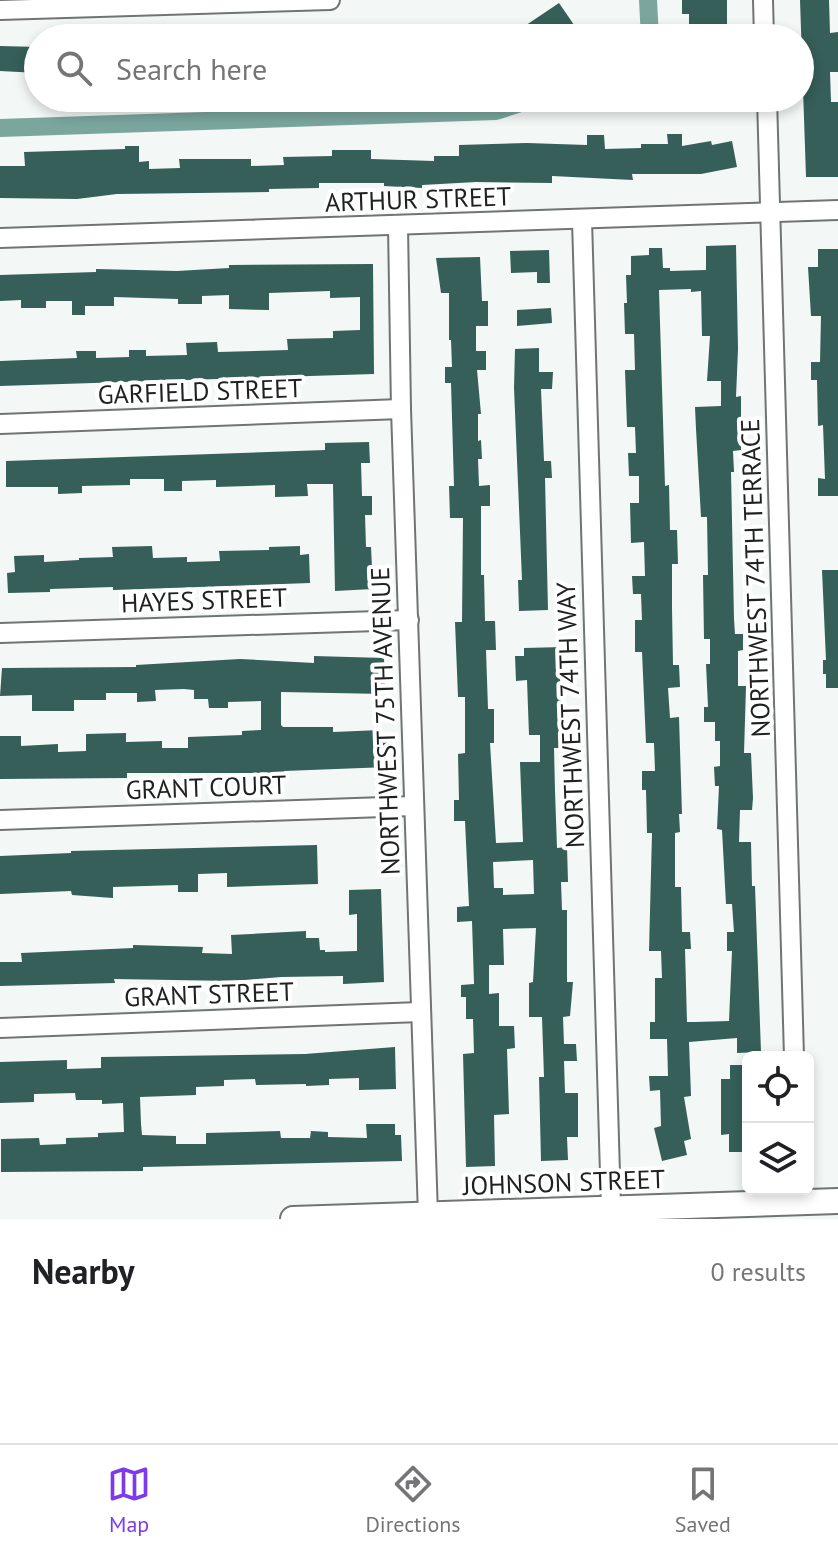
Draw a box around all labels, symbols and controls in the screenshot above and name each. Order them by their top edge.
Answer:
search box [24,24,814,112]
icon: search [52,46,96,90]
text: Search here [116,49,267,88]
street label: ARTHUR STREET [324,179,512,219]
street label: GARFIELD STREET [97,371,303,411]
street label: NORTHWEST 74TH TERRACE [733,418,777,738]
street label: NORTHWEST 75TH AVENUE [363,566,407,876]
street label: HAYES STREET [120,581,288,619]
street label: NORTHWEST 74TH WAY [549,581,591,849]
street label: GRANT COURT [125,768,287,806]
street label: GRANT STREET [124,975,294,1013]
map controls [742,1051,814,1195]
button: locate [742,1051,814,1123]
button: layers [742,1123,814,1195]
street label: JOHNSON STREET [461,1162,666,1202]
text: Nearby [32,1249,134,1293]
text: 0 results [711,1255,806,1288]
tab: Map [107,1462,151,1538]
tab: Directions [365,1462,461,1538]
tab: Saved [675,1462,731,1538]

